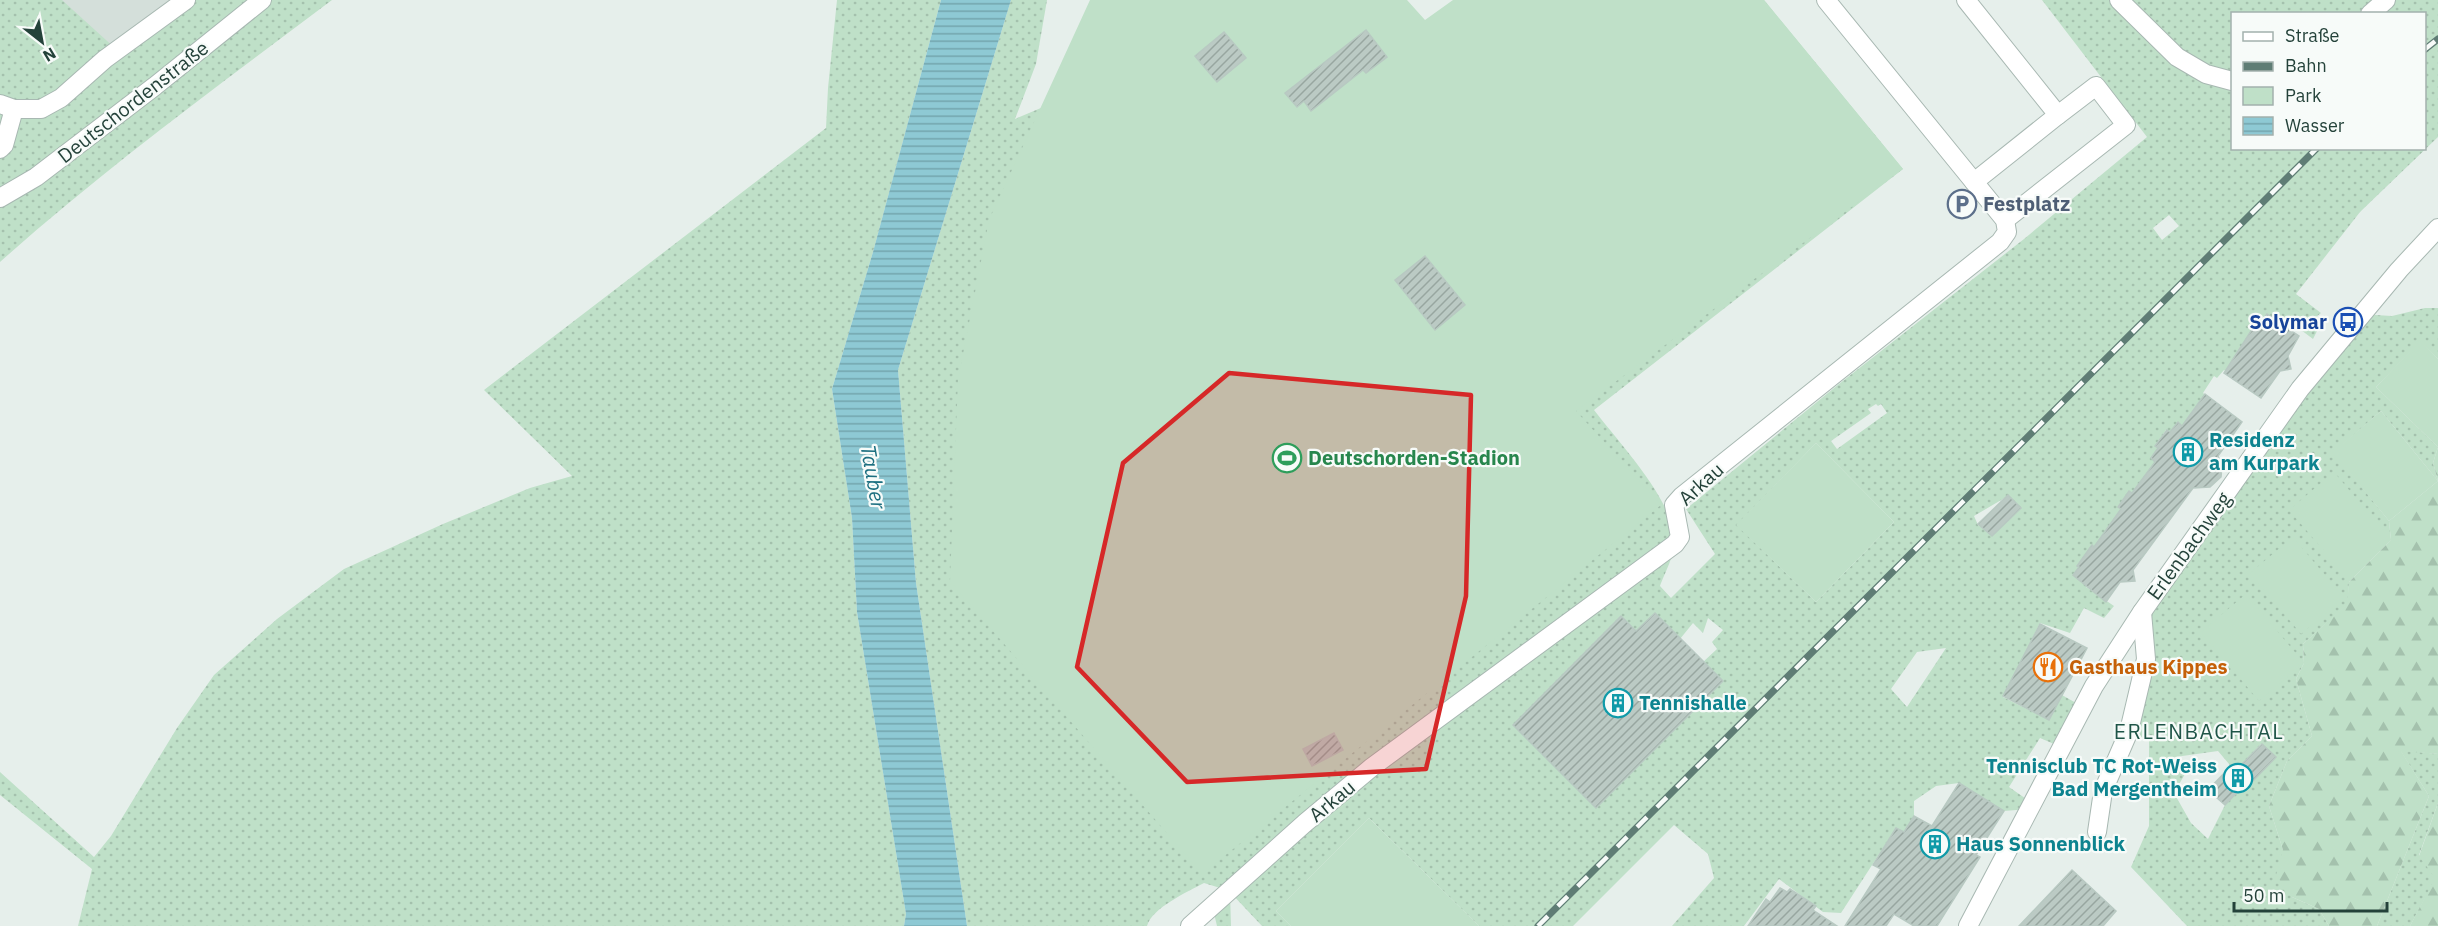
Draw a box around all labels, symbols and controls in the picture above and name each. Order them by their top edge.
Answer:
north arrow [12,12,72,72]
legend [2231,12,2426,150]
text: Straße [2285,24,2339,47]
street label: Deutschordenstraße [52,34,214,169]
text: N [40,43,60,66]
text: Bahn [2285,54,2327,77]
text: Park [2285,84,2322,107]
text: Wasser [2285,114,2345,137]
parking icon: Festplatz [1946,188,1978,220]
place label: Festplatz [1983,190,2070,217]
bus stop icon: Solymar [2332,306,2364,338]
place label: Solymar [2249,308,2327,335]
place label: Residenz am Kurpark [2209,426,2320,476]
building icon: Residenz am Kurpark [2172,436,2204,468]
sports icon: Deutschorden-Stadion [1271,442,1303,474]
water label: Tauber [855,443,894,512]
place label: Deutschorden-Stadion [1308,444,1520,471]
street label: Arkau [1672,456,1729,511]
street label: Erlenbachweg [2140,486,2237,605]
restaurant icon: Gasthaus Kippes [2032,651,2064,683]
place label: Gasthaus Kippes [2069,653,2228,680]
building icon: Tennishalle [1602,687,1634,719]
place label: Tennishalle [1639,689,1747,716]
district label: ERLENBACHTAL [2114,717,2284,745]
place label: Tennisclub TC Rot-Weiss Bad Mergentheim [1986,752,2217,802]
building icon: Tennisclub TC Rot-Weiss Bad Mergentheim [2222,762,2254,794]
street label: Arkau [1303,773,1361,828]
building icon: Haus Sonnenblick [1919,828,1951,860]
place label: Haus Sonnenblick [1956,830,2126,857]
scale bar [2234,875,2387,913]
text: 50 m [2243,884,2285,907]

